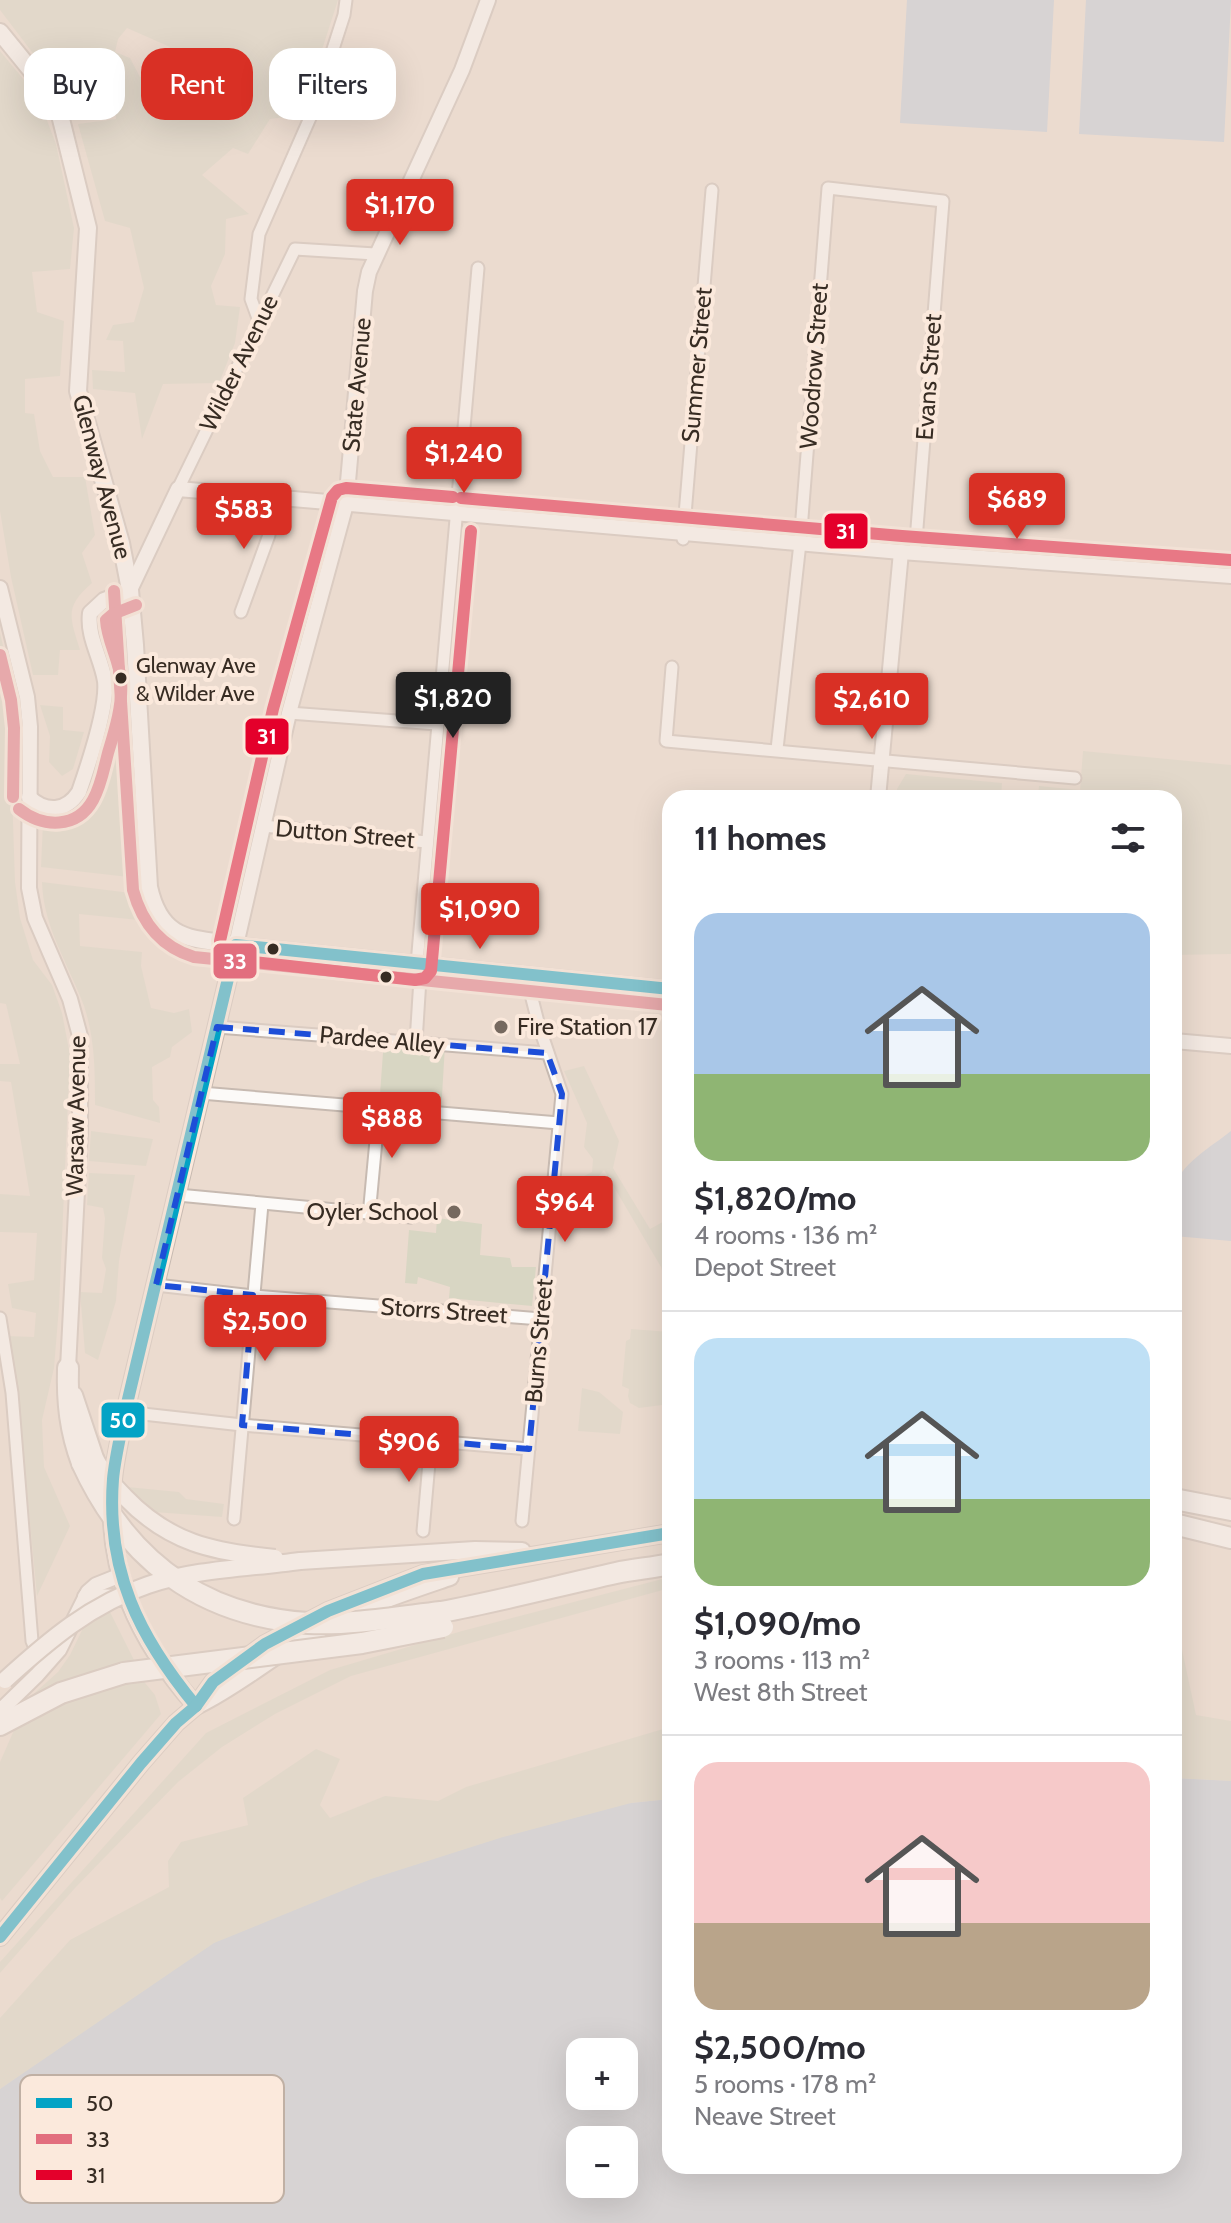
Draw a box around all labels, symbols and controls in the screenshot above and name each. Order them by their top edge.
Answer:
chip: Buy [24,48,125,120]
chip: Rent [141,48,253,120]
chip: Filters [269,48,396,120]
pin: $1,170 [335,179,465,247]
text: $1,170 [364,189,436,221]
street label: Woodrow Street [793,282,834,450]
street label: Summer Street [675,286,718,444]
street label: Wilder Avenue [193,290,284,436]
street label: Evans Street [910,313,947,441]
street label: State Avenue [336,317,377,453]
street label: Glenway Avenue [67,391,138,562]
pin: $1,240 [399,427,529,495]
text: $1,240 [425,437,503,469]
pin: $689 [970,473,1064,541]
pin: $583 [197,483,291,551]
text: $689 [987,483,1047,515]
text: $583 [215,493,273,525]
line badge: 31 [823,512,869,550]
text: 31 [836,518,856,545]
place label: Glenway Ave & Wilder Ave [136,652,256,707]
marker: Glenway Ave & Wilder Ave [113,670,129,686]
pin: $1,820 [388,672,518,740]
pin: $2,610 [807,673,937,741]
text: $1,820 [414,682,492,714]
text: $2,610 [833,683,911,715]
line badge: 31 [244,717,290,756]
text: 31 [257,723,277,750]
street label: Dutton Street [274,813,416,854]
icon: filters [1106,816,1150,860]
text: 11 homes [694,817,826,859]
pin: $1,090 [415,883,545,951]
text: $1,090 [439,893,521,925]
unlabelled marker [265,941,281,957]
line badge: 33 [212,942,258,980]
text: 33 [223,948,247,975]
icon: home [850,965,994,1109]
unlabelled marker [378,969,394,985]
place label: Fire Station 17 [517,1012,658,1041]
marker: Fire Station 17 [492,1018,510,1036]
street label: Pardee Alley [318,1020,446,1059]
street label: Warsaw Avenue [60,1035,91,1197]
pin: $888 [345,1092,439,1160]
text: $888 [361,1102,423,1134]
pin: $964 [518,1176,612,1244]
text: $1,820/mo [694,1177,857,1219]
text: $964 [535,1186,595,1218]
place label: Oyler School [307,1197,438,1226]
marker: Oyler School [445,1203,463,1221]
text: 4 rooms · 136 m² [694,1219,877,1251]
text: Depot Street [694,1251,836,1283]
street label: Burns Street [519,1278,558,1404]
street label: Storrs Street [380,1292,508,1329]
pin: $2,500 [200,1295,330,1363]
text: $2,500 [222,1305,308,1337]
icon: home [850,1390,994,1534]
line badge: 50 [100,1401,146,1439]
text: 50 [109,1407,137,1434]
pin: $906 [362,1416,456,1484]
text: $906 [378,1426,440,1458]
text: $1,090/mo [694,1602,861,1644]
text: 3 rooms · 113 m² [694,1644,870,1676]
text: West 8th Street [694,1676,868,1708]
icon: home [850,1814,994,1958]
text: $2,500/mo [694,2026,866,2068]
map controls [566,2038,638,2198]
button: + [566,2038,638,2110]
text: 5 rooms · 178 m² [694,2068,876,2100]
legend [20,2075,284,2203]
text: 50 [86,2090,113,2117]
text: Neave Street [694,2100,836,2132]
text: 33 [86,2126,110,2153]
button: − [566,2126,638,2198]
text: 31 [86,2162,105,2189]

